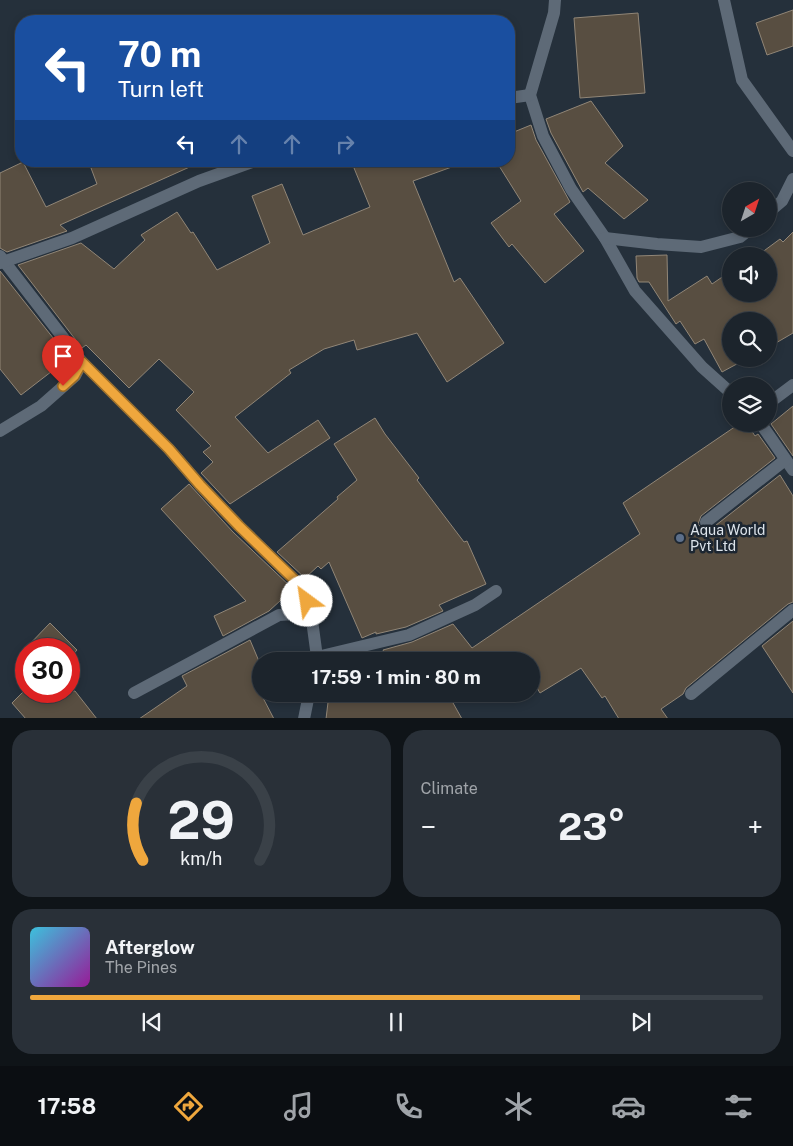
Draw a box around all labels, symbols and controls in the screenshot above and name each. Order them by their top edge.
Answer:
text: 70 m [118,34,201,75]
icon: left [35,35,100,100]
text: Turn left [118,76,204,102]
icon: left [172,130,200,158]
icon: ahead [225,130,253,158]
icon: ahead [278,130,306,158]
icon: right [331,130,359,158]
north arrow [722,182,778,238]
map controls [722,182,777,432]
button: sound [722,247,777,302]
button: search [722,312,777,367]
pin [42,335,84,386]
icon: arrive [49,342,77,370]
button: layers [722,377,777,432]
place label: Aqua World Pvt Ltd [690,522,765,554]
marker: Aqua World Pvt Ltd [674,532,686,544]
position arrow [280,574,332,626]
speed limit sign: 30 [15,638,80,703]
text: 17:59 · 1 min · 80 m [311,666,481,688]
text: Climate [421,779,478,798]
text: 29 [168,790,235,851]
text: 23° [558,804,625,849]
text: − [421,810,436,843]
text: + [747,810,763,843]
text: km/h [180,848,222,869]
text: Afterglow [105,936,195,958]
text: The Pines [105,958,177,977]
icon: previous [138,1008,166,1036]
icon: pause [382,1008,410,1036]
icon: next [627,1008,655,1036]
icon: directions [171,1089,206,1124]
icon: music [281,1089,316,1124]
icon: phone [391,1089,426,1124]
icon: climate [501,1089,536,1124]
icon: car [611,1089,646,1124]
icon: filters [721,1089,756,1124]
text: 17:58 [37,1093,96,1119]

